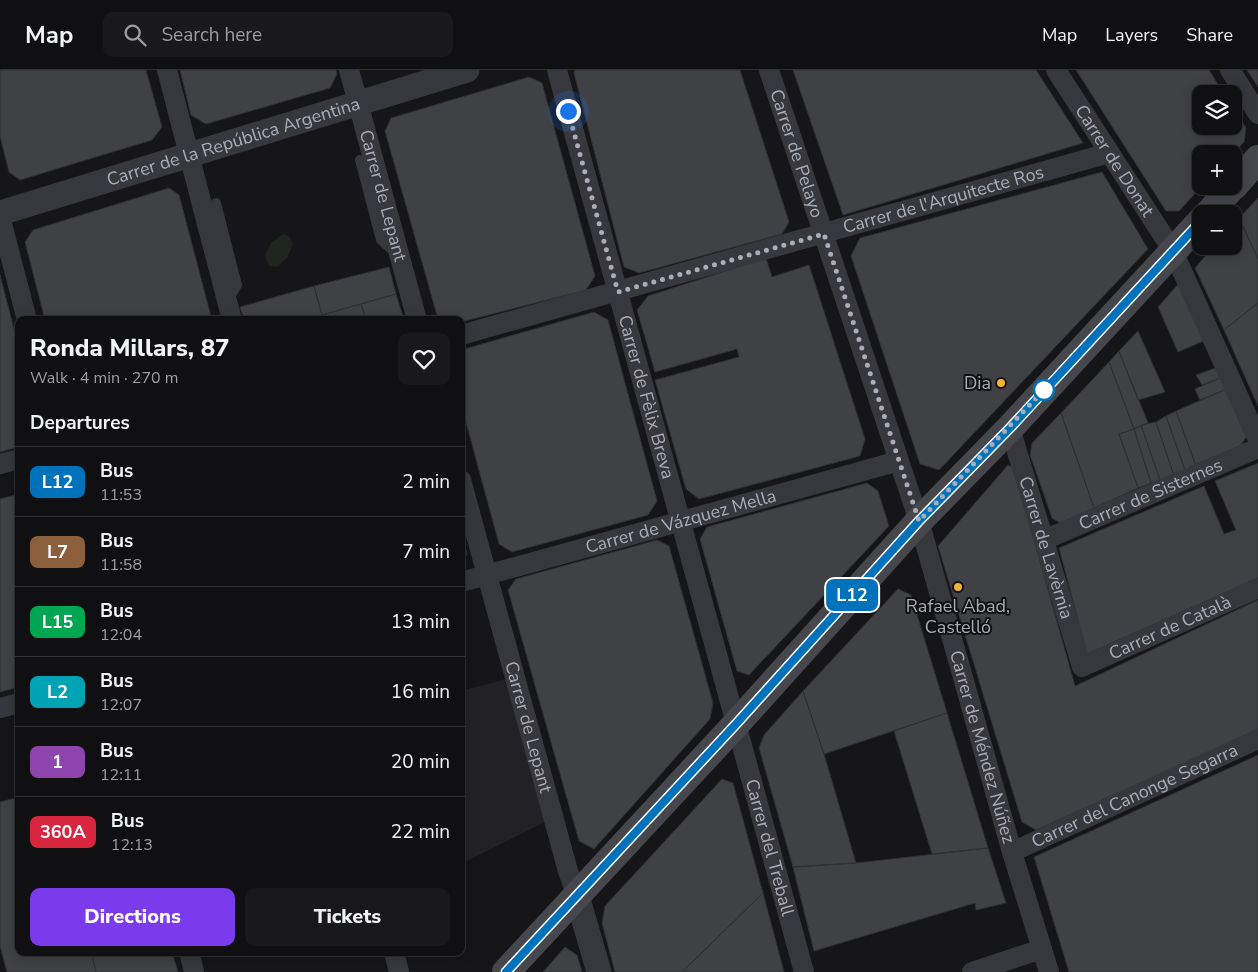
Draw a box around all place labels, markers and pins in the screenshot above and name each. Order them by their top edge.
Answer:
place label: Dia [964,371,991,395]
marker: Dia [995,377,1007,389]
unlabelled marker [1033,379,1055,401]
marker: Rafael Abad, Castelló [952,581,964,593]
place label: Rafael Abad, Castelló [906,594,1010,639]

